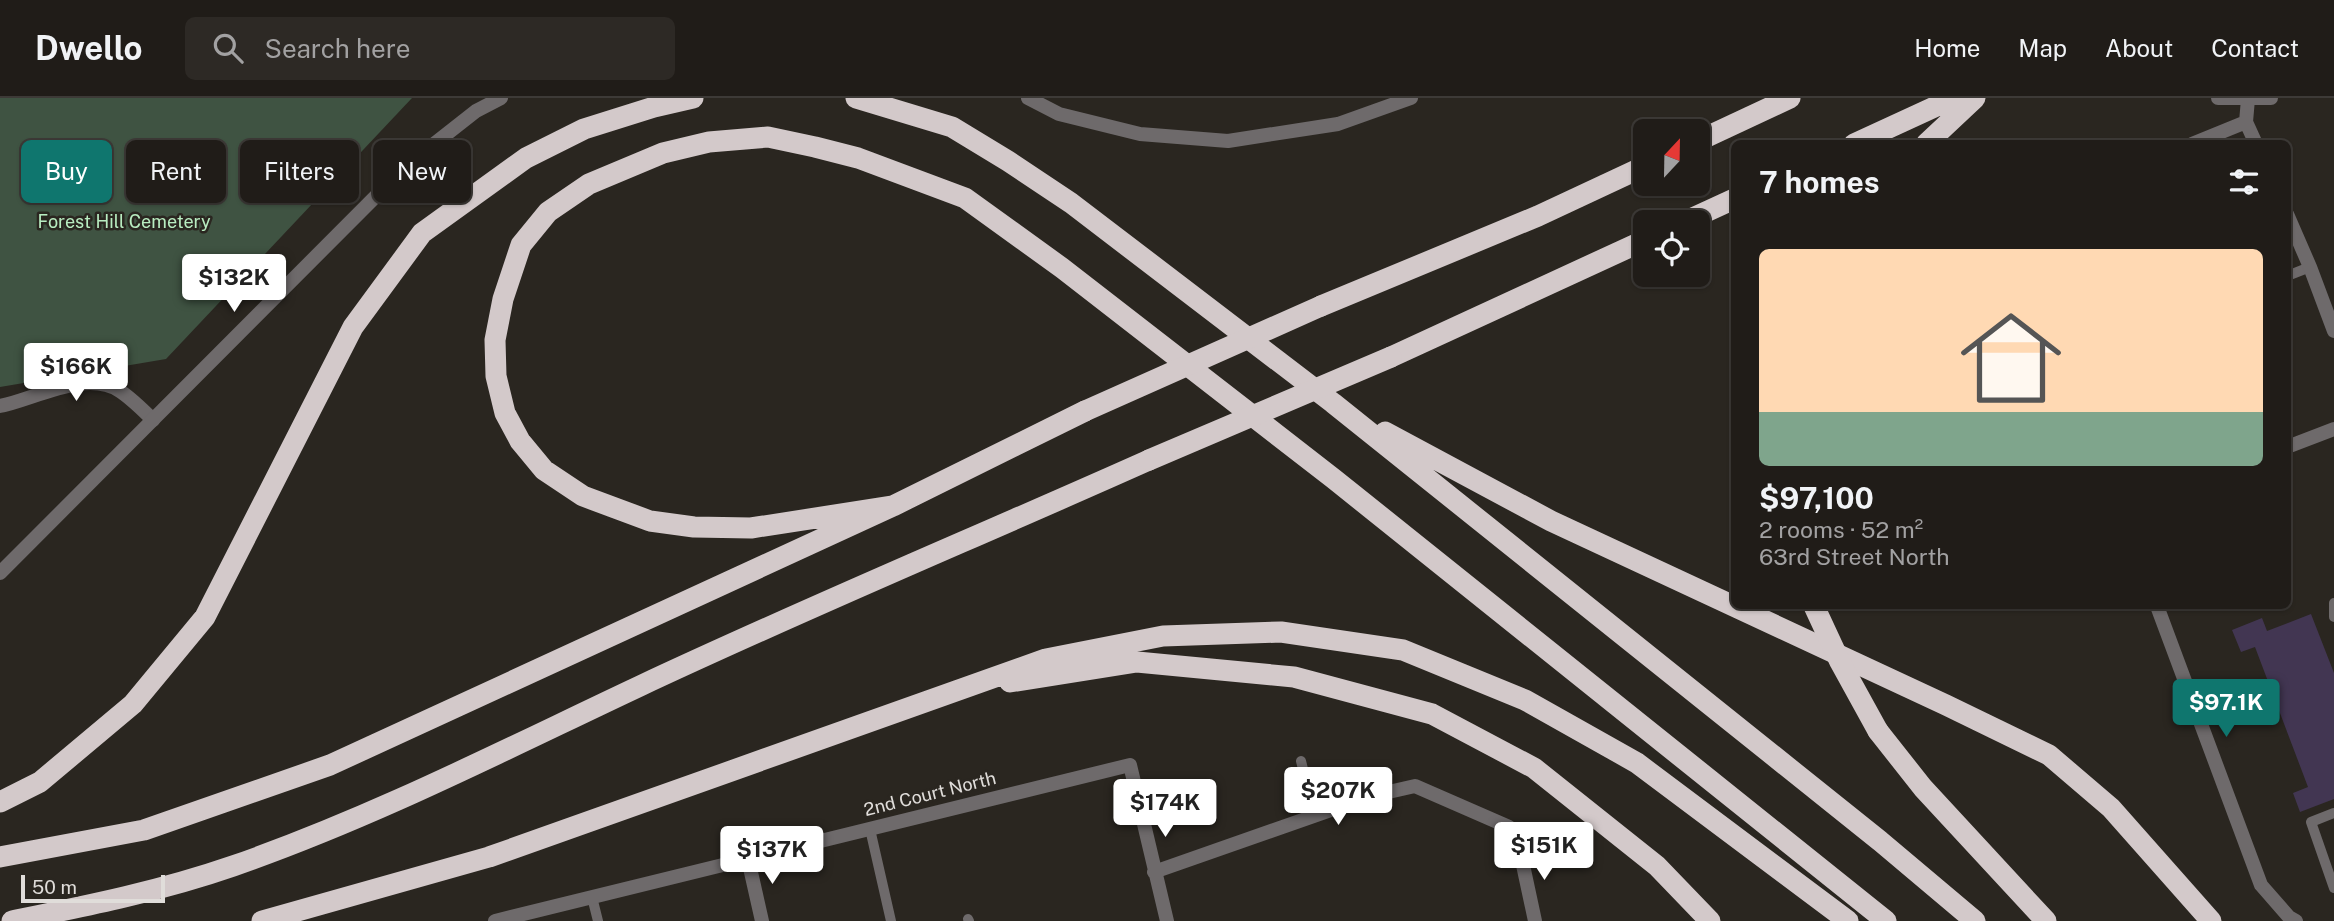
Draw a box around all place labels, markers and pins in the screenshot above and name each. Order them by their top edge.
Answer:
pin: $132K [185,254,283,314]
pin: $166K [27,344,125,403]
pin: $97.1K [2169,680,2283,739]
pin: $207K [1289,768,1387,827]
pin: $174K [1116,780,1214,839]
pin: $151K [1495,822,1593,882]
pin: $137K [723,826,821,886]

